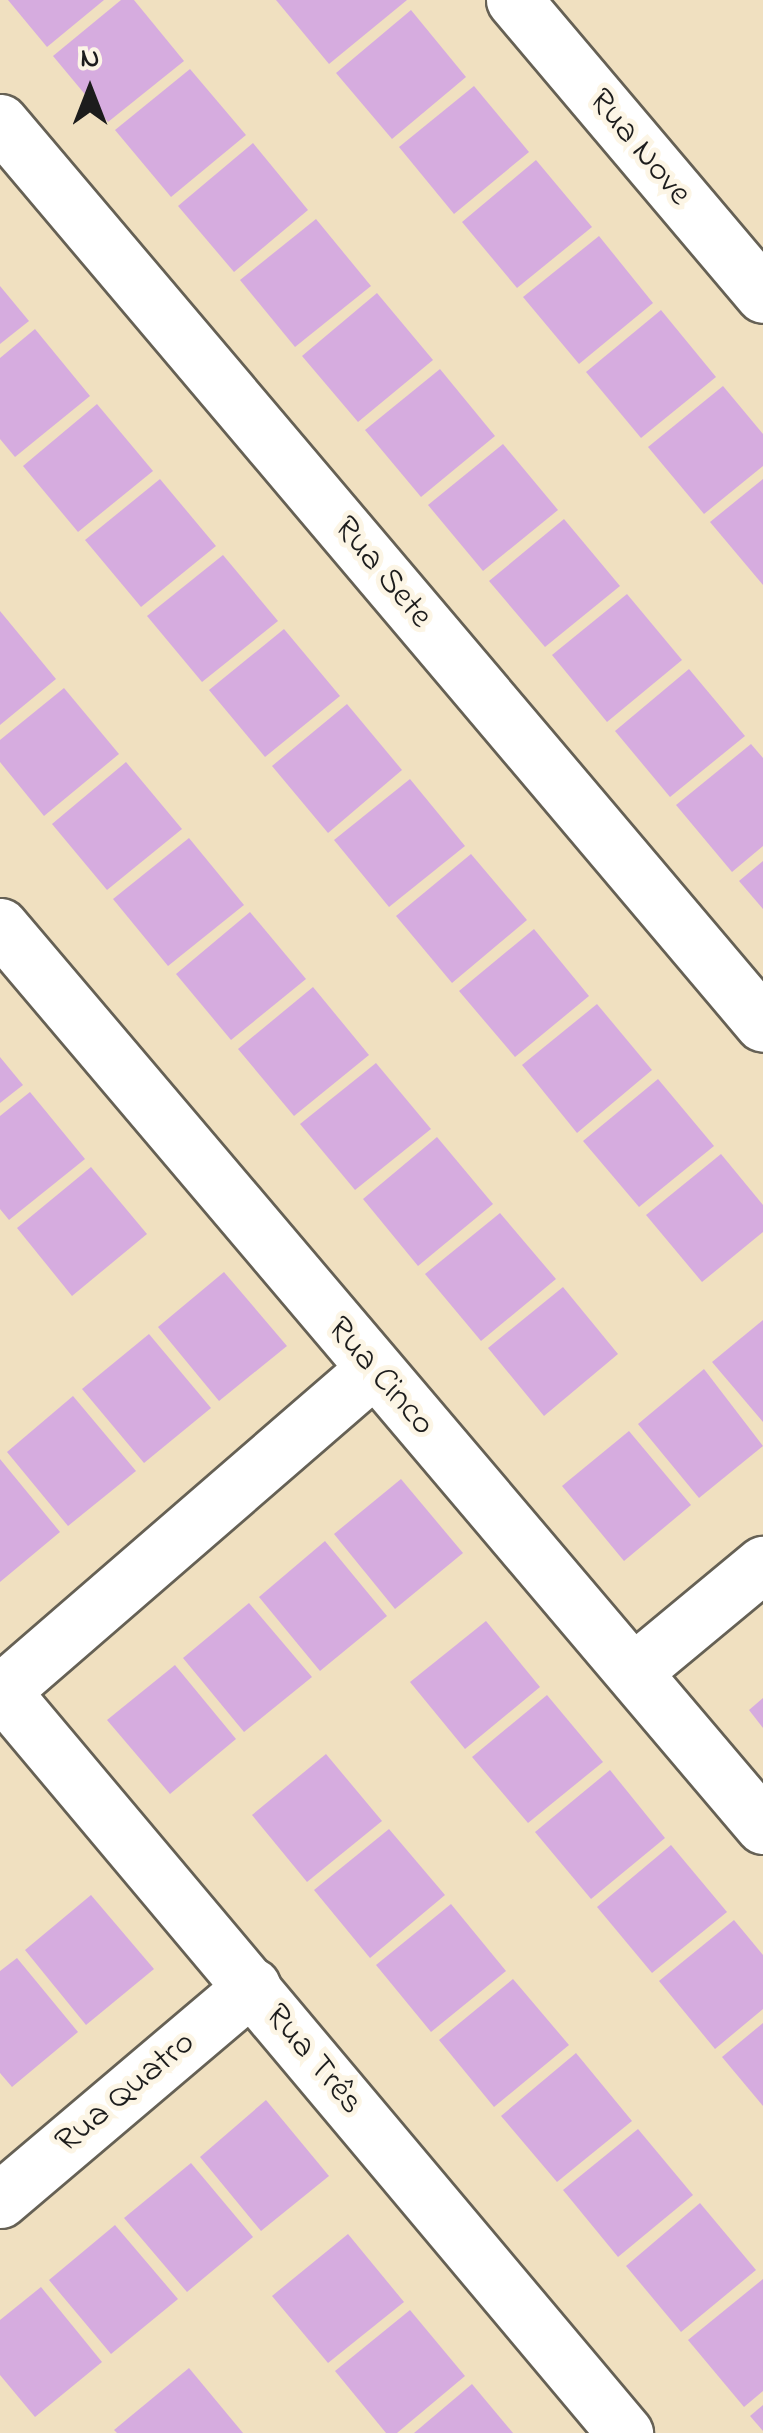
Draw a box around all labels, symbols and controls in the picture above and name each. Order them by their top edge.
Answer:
text: N [81,39,99,80]
north arrow [40,40,140,140]
street label: Rua Nove [578,81,700,215]
street label: Rua Sete [323,509,441,637]
street label: Rua Cinco [317,1309,443,1445]
street label: Rua Três [255,1996,371,2124]
street label: Rua Quatro [48,2023,204,2163]

